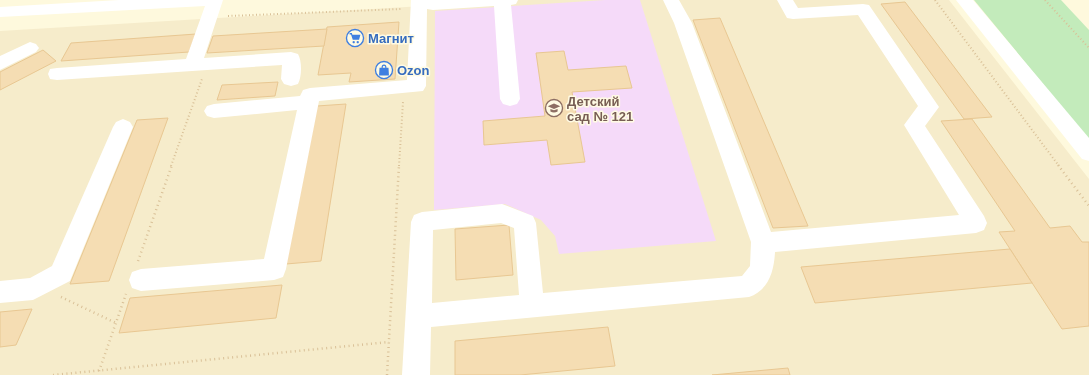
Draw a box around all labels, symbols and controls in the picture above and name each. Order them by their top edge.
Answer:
supermarket icon: Магнит [345,28,365,48]
place label: Магнит [368,31,414,46]
shop icon: Ozon [374,60,394,80]
place label: Ozon [397,63,430,78]
place label: Детский сад № 121 [567,94,633,124]
school or university icon: Детский сад № 121 [544,98,564,118]

